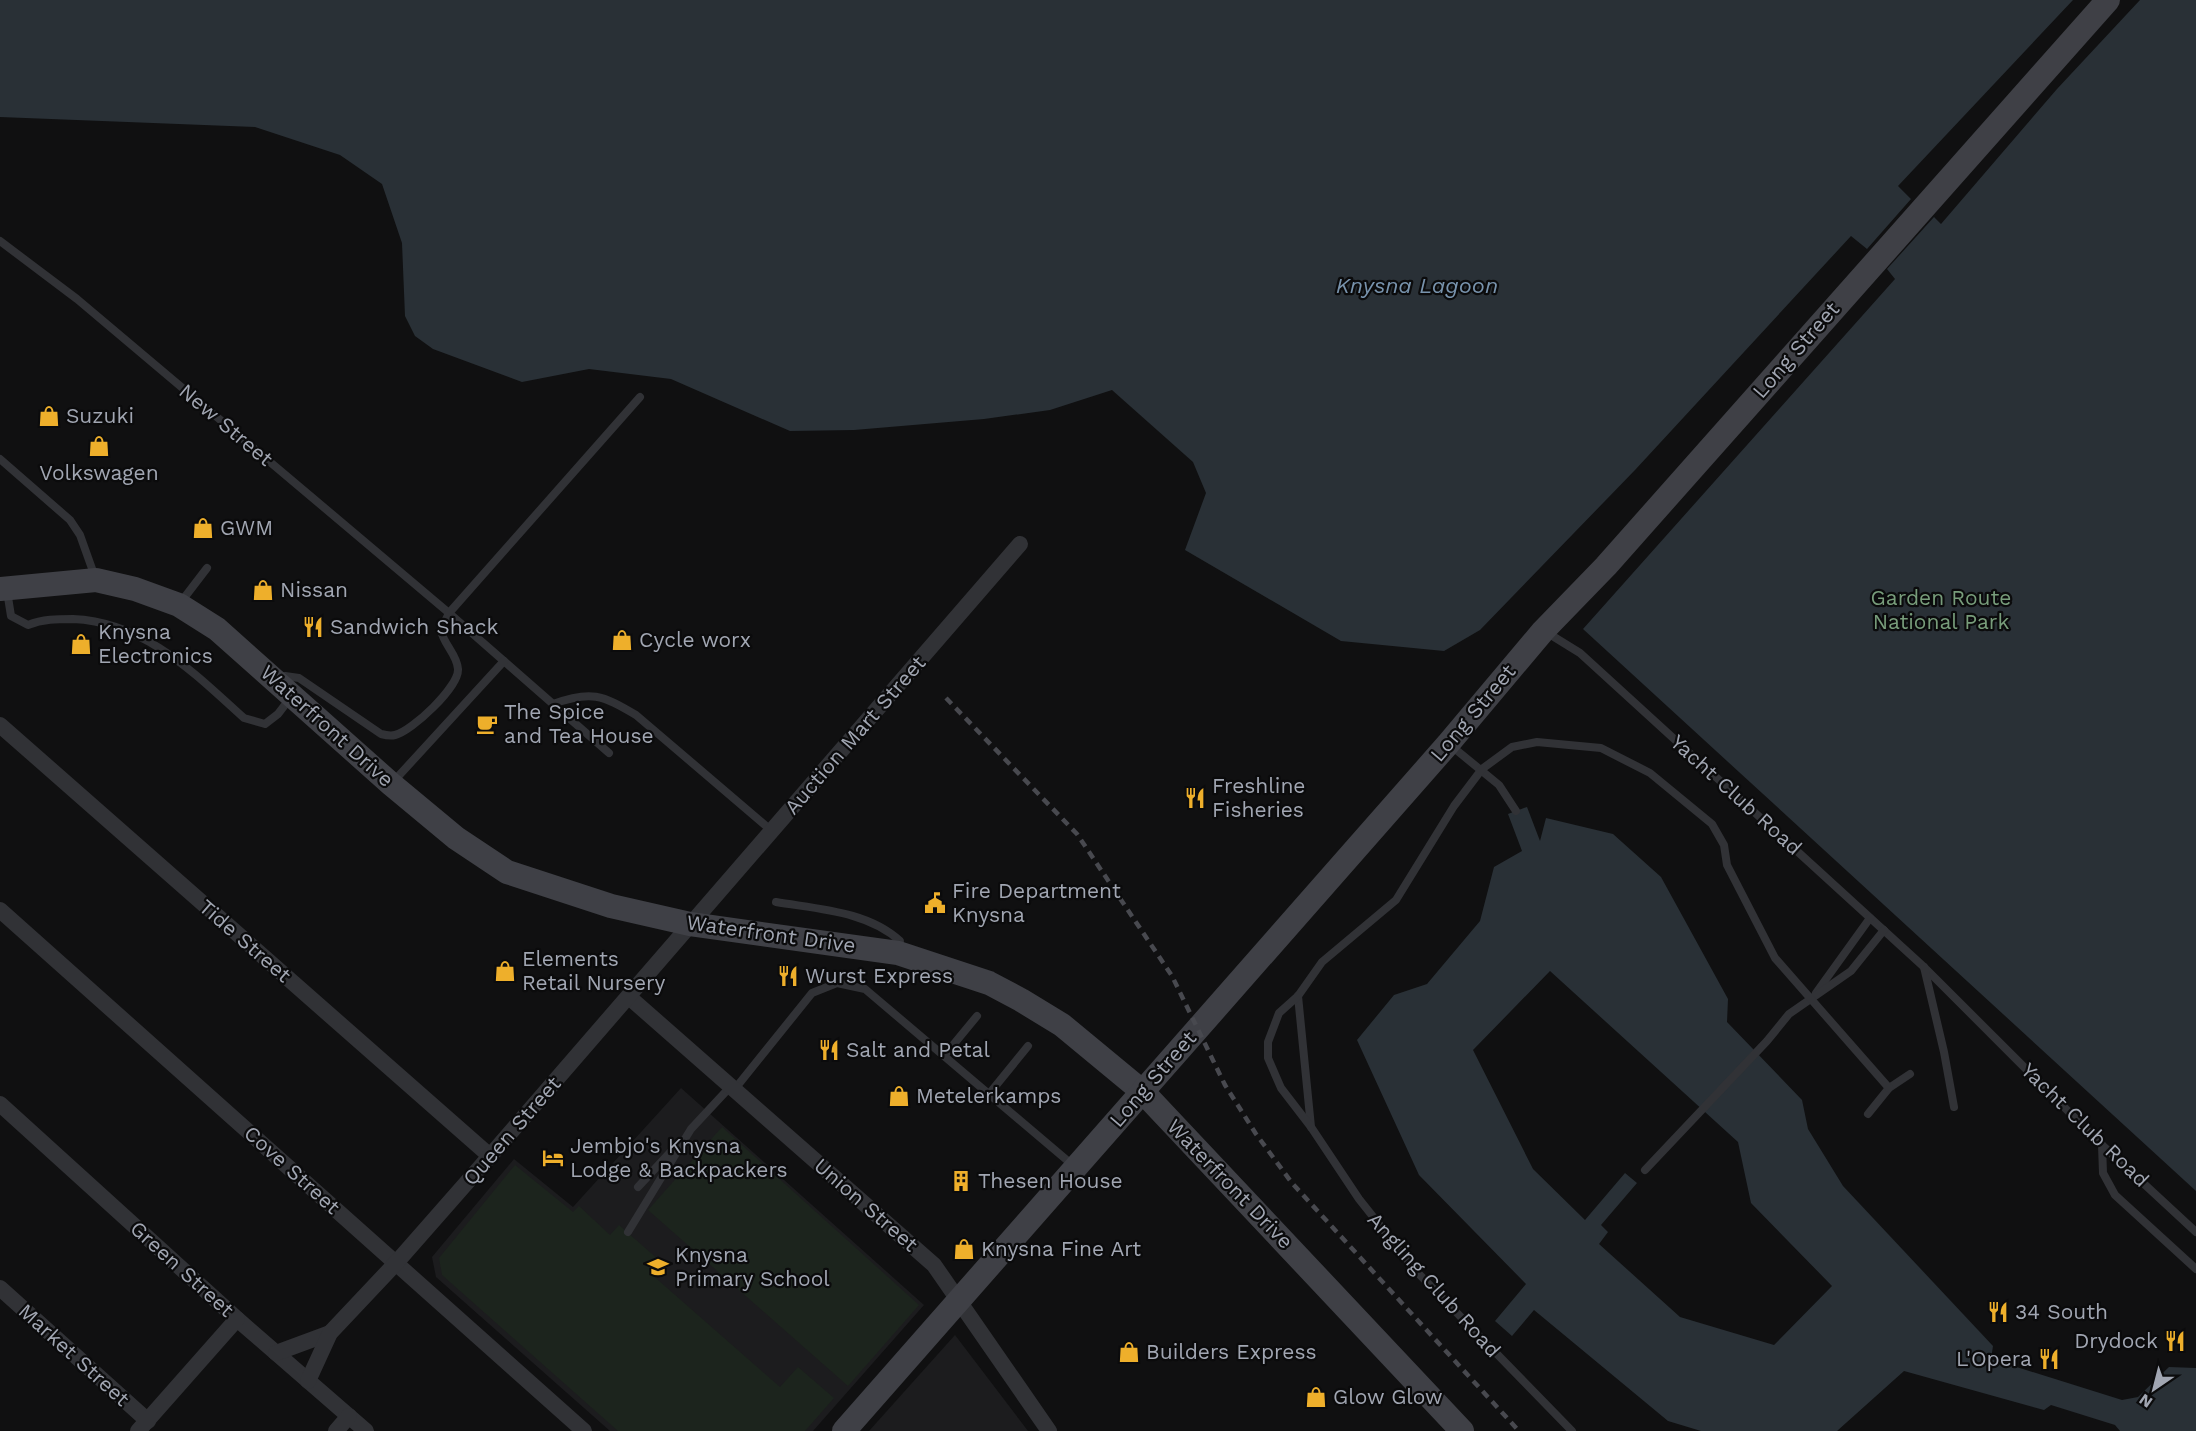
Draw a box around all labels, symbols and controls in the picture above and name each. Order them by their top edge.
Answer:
water label: Knysna Lagoon [1336,273,1498,298]
street label: Long Street [1747,296,1844,403]
street label: New Street [174,378,278,471]
place label: Suzuki [66,403,134,428]
shop icon: Suzuki [37,404,61,428]
shop icon: Volkswagen [87,434,111,458]
place label: Volkswagen [39,460,159,485]
place label: GWM [220,515,273,540]
shop icon: GWM [191,516,215,540]
place label: Nissan [280,577,348,602]
shop icon: Nissan [251,578,275,602]
park label: Garden Route National Park [1871,585,2011,634]
place label: Sandwich Shack [330,614,498,639]
restaurant icon: Sandwich Shack [301,615,325,639]
place label: Knysna Electronics [98,619,213,668]
place label: Cycle worx [639,627,751,652]
shop icon: Cycle worx [610,628,634,652]
shop icon: Knysna Electronics [69,632,93,656]
street label: Auction Mart Street [779,650,931,819]
street label: Waterfront Drive [256,659,399,792]
street label: Long Street [1425,659,1521,766]
place label: The Spice and Tea House [504,699,654,748]
cafe icon: The Spice and Tea House [475,712,499,736]
street label: Yacht Club Road [1666,729,1807,860]
place label: Freshline Fisheries [1212,773,1306,822]
restaurant icon: Freshline Fisheries [1183,786,1207,810]
place label: Fire Department Knysna [952,878,1121,927]
public building icon: Fire Department Knysna [923,891,947,915]
street label: Tide Street [194,894,297,987]
street label: Waterfront Drive [685,909,857,958]
place label: Elements Retail Nursery [522,946,666,995]
shop icon: Elements Retail Nursery [493,959,517,983]
place label: Wurst Express [805,963,953,988]
restaurant icon: Wurst Express [776,964,800,988]
street label: Long Street [1104,1025,1201,1132]
place label: Salt and Petal [846,1037,990,1062]
restaurant icon: Salt and Petal [817,1038,841,1062]
street label: Yacht Club Road [2016,1057,2154,1192]
street label: Queen Street [457,1071,566,1190]
place label: Metelerkamps [916,1083,1061,1108]
shop icon: Metelerkamps [887,1084,911,1108]
street label: Waterfront Drive [1162,1114,1299,1254]
street label: Cove Street [239,1120,346,1219]
place label: Jembjo's Knysna Lodge & Backpackers [570,1133,788,1182]
hotel icon: Jembjo's Knysna Lodge & Backpackers [541,1146,565,1170]
street label: Union Street [809,1153,923,1257]
place label: Thesen House [978,1168,1123,1193]
building icon: Thesen House [949,1169,973,1193]
street label: Angling Club Road [1363,1207,1506,1362]
street label: Green Street [125,1215,240,1322]
place label: Knysna Fine Art [981,1236,1141,1261]
shop icon: Knysna Fine Art [952,1237,976,1261]
place label: Knysna Primary School [675,1242,830,1291]
school or university icon: Knysna Primary School [646,1255,670,1279]
street label: Market Street [14,1298,135,1411]
place label: 34 South [2015,1299,2108,1324]
restaurant icon: 34 South [1986,1300,2010,1324]
place label: Drydock [2074,1328,2158,1353]
restaurant icon: Drydock [2163,1329,2187,1353]
place label: Builders Express [1146,1339,1317,1364]
shop icon: Builders Express [1117,1340,1141,1364]
place label: L'Opera [1956,1346,2032,1371]
restaurant icon: L'Opera [2037,1347,2061,1371]
north arrow [2124,1359,2184,1419]
place label: Glow Glow [1333,1384,1443,1409]
shop icon: Glow Glow [1304,1385,1328,1409]
text: N [2135,1390,2156,1412]

